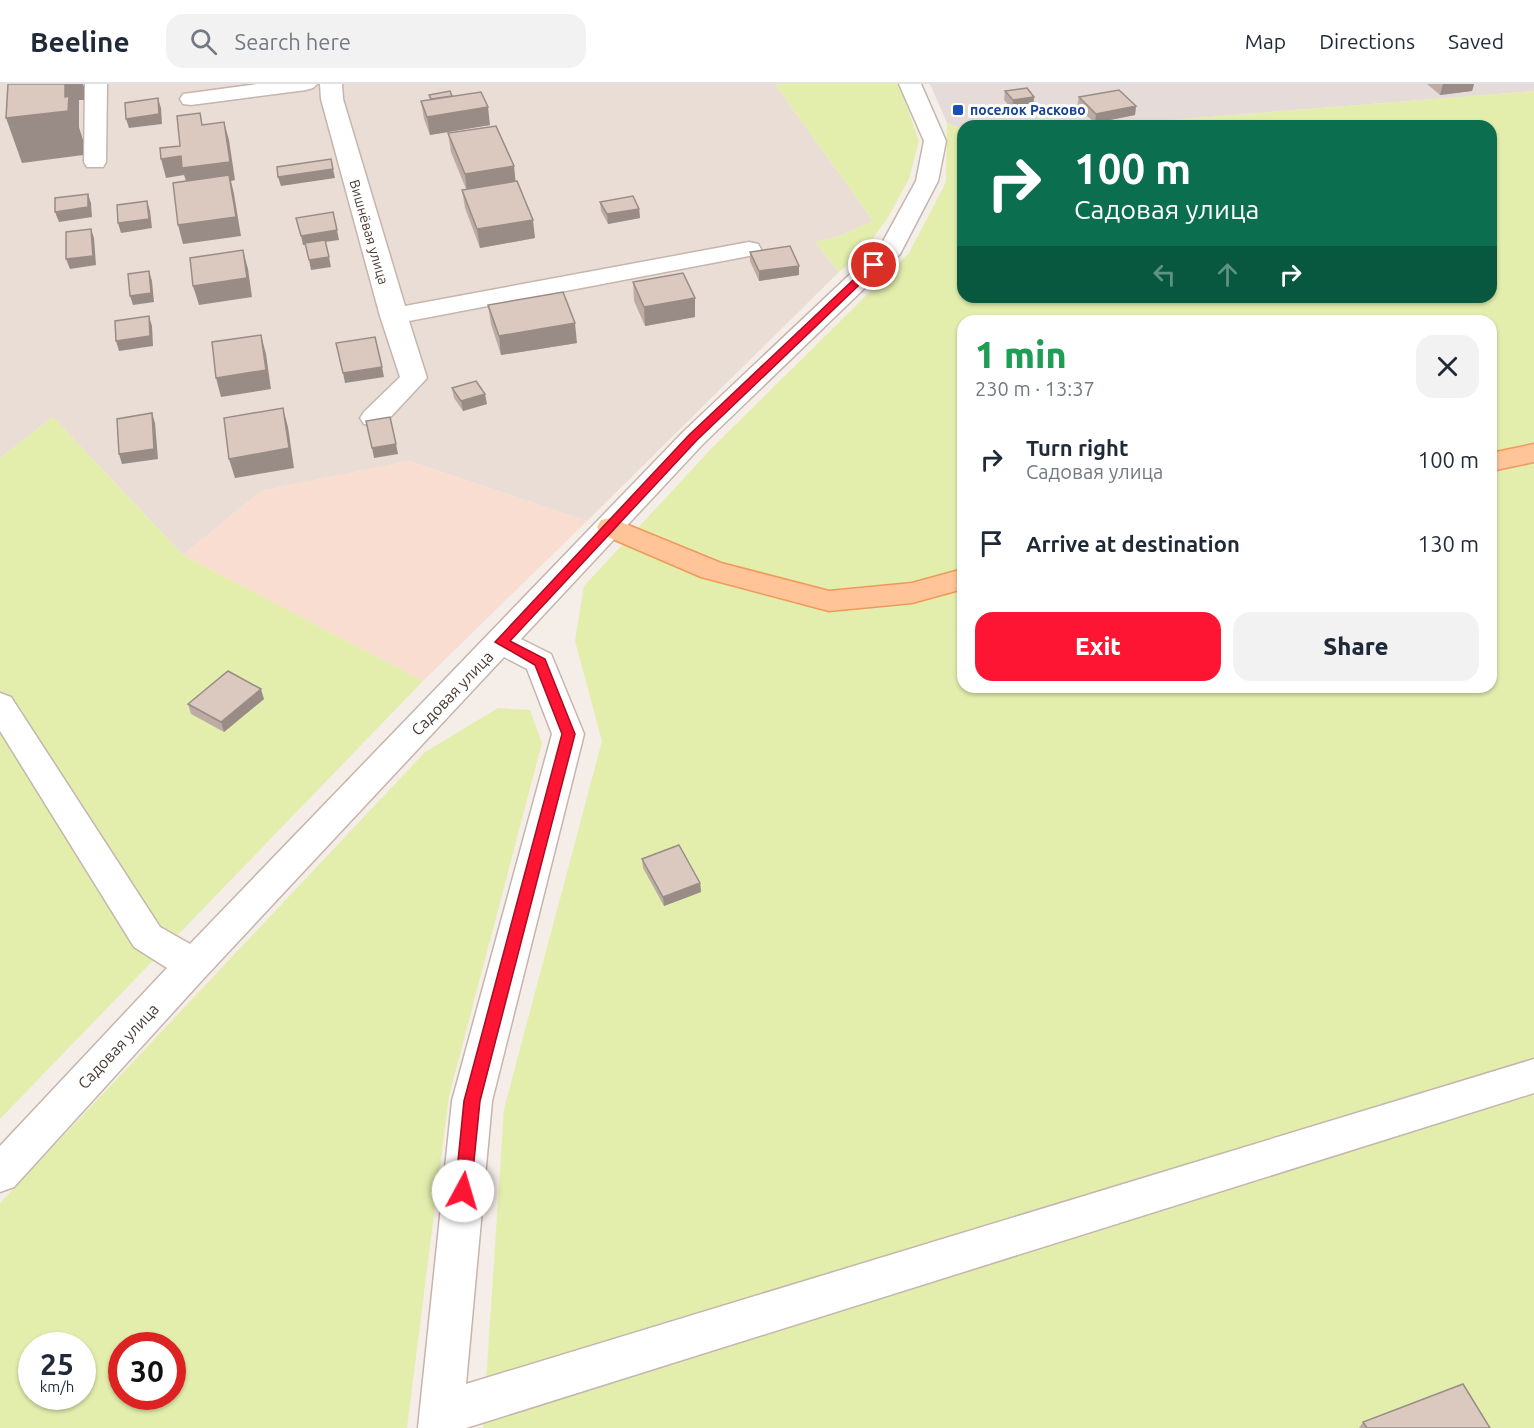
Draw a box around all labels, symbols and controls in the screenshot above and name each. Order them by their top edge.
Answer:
search box [166,14,586,68]
icon: search [187,25,220,58]
text: Beeline [30,26,130,57]
text: Search here [235,29,351,54]
text: Map [1245,29,1286,53]
text: Directions [1319,29,1415,53]
text: Saved [1448,29,1504,53]
place label: поселок Расково [970,102,1086,118]
marker: поселок Расково [951,103,965,117]
icon: right [975,144,1053,222]
text: 100 m [1074,145,1191,192]
street label: Вишнёвая улица [346,178,392,286]
text: Садовая улица [1074,194,1259,224]
pin [848,239,899,290]
icon: arrive [857,248,890,281]
icon: left [1148,258,1181,291]
icon: ahead [1211,258,1244,291]
icon: right [1274,258,1307,291]
text: 1 min [975,334,1067,375]
button: close [1416,335,1479,398]
text: 230 m · 13:37 [975,377,1095,400]
text: Turn right [1026,435,1128,460]
icon: right [975,443,1008,476]
text: 100 m [1418,447,1479,472]
text: Садовая улица [1026,460,1163,483]
icon: arrive [975,527,1008,560]
text: Arrive at destination [1026,531,1240,556]
text: 130 m [1418,531,1479,556]
button: Exit [975,612,1221,681]
button: Share [1233,612,1479,681]
street label: Садовая улица [407,647,497,739]
street label: Садовая улица [74,1000,162,1092]
position arrow [431,1159,495,1223]
speed limit sign: 30 [108,1332,186,1410]
text: 25 [40,1347,74,1381]
text: km/h [40,1378,74,1395]

